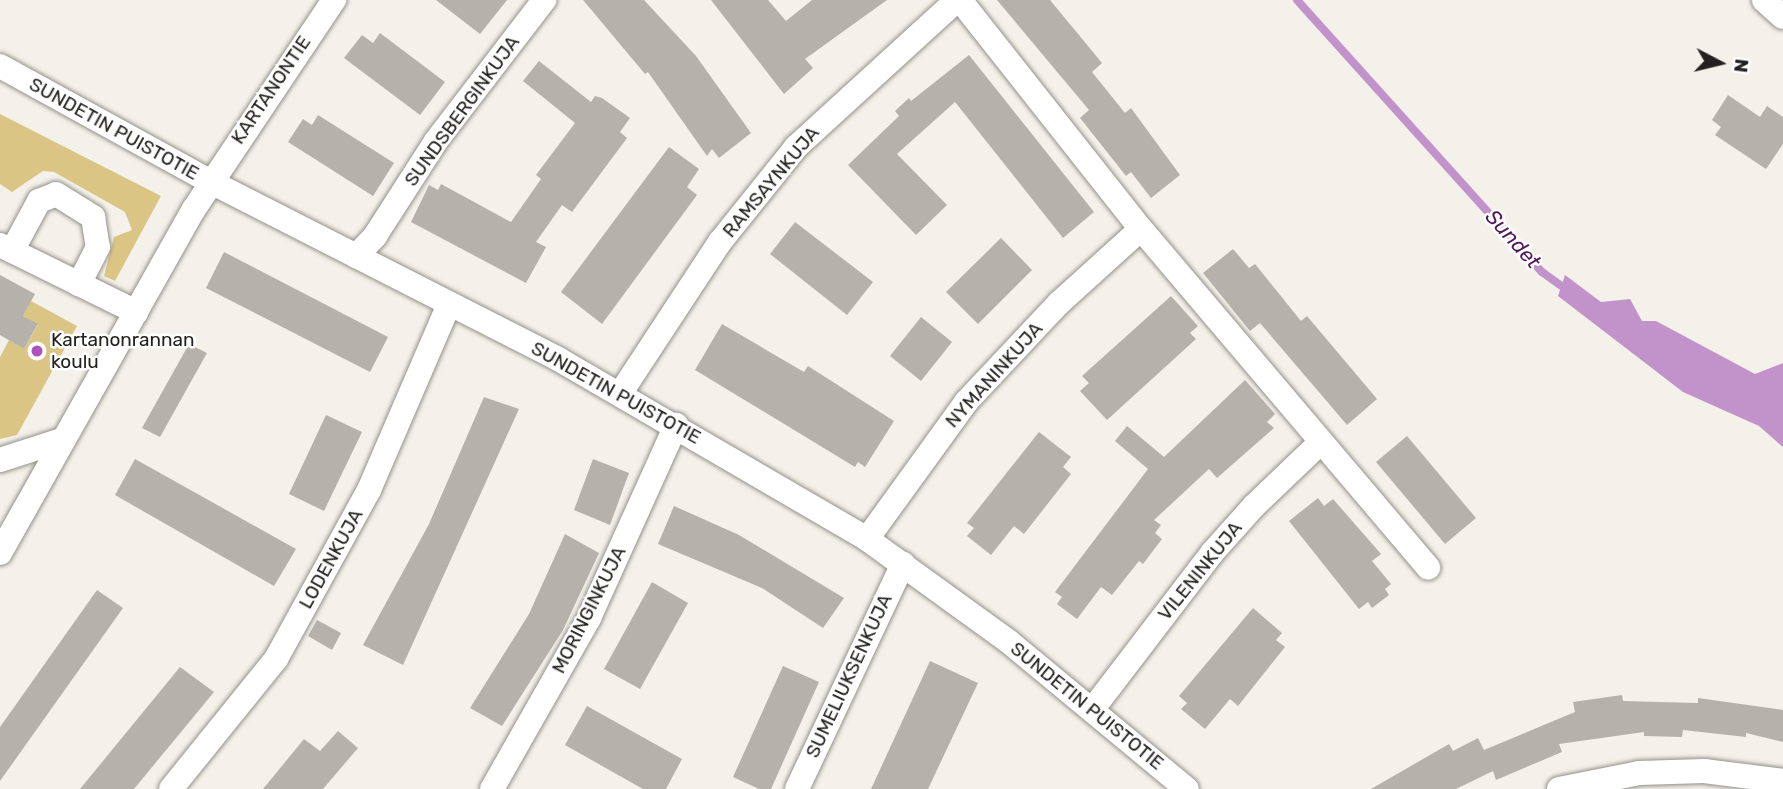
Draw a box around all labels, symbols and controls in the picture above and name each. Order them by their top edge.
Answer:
north arrow [1685,28,1755,98]
street label: SUNDSBERGINKUJA [400,31,524,191]
street label: KARTANONTIE [226,32,316,148]
text: N [1729,57,1754,74]
street label: SUNDETIN PUISTOTIE [25,73,203,185]
street label: RAMSAYNKUJA [718,122,824,242]
water label: Sundet [1480,204,1546,274]
street label: NYMANINKUJA [941,318,1047,432]
place label: Kartanonrannan koulu [51,329,194,373]
street label: SUNDETIN PUISTOTIE [527,337,705,449]
marker: Kartanonrannan koulu [29,343,45,359]
street label: LODENKUJA [294,505,368,613]
street label: VILENINKUJA [1153,517,1247,625]
street label: MORINGINKUJA [547,543,631,677]
street label: SUMELIUKSENKUJA [801,591,897,761]
street label: SUNDETIN PUISTOTIE [1006,637,1168,775]

